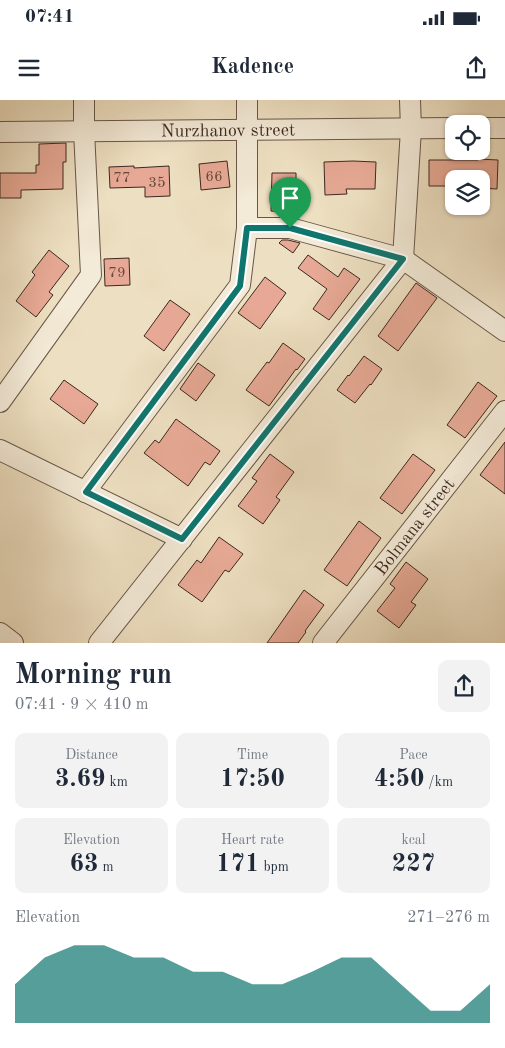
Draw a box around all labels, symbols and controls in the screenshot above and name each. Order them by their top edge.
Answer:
text: 07:41 [25,8,74,27]
icon: menu [15,54,43,82]
icon: share [462,54,490,82]
text: Kadence [211,56,294,78]
map controls [445,115,490,215]
button: locate [445,115,490,160]
street label: Nurzhanov street [161,121,295,141]
house number: 66 [205,170,223,185]
button: layers [445,170,490,215]
house number: 77 [113,171,131,186]
house number: 35 [148,176,166,191]
pin [269,177,311,228]
icon: arrive [276,184,304,212]
house number: 79 [108,266,126,281]
street label: Bolmana street [372,475,458,579]
button: share [438,660,490,712]
text: Morning run [15,662,172,690]
text: 07:41 · 9 × 410 m [15,697,148,713]
text: Distance [65,748,118,762]
text: Time [237,748,268,762]
text: Pace [399,748,428,762]
text: 3.69 [55,767,106,792]
text: 17:50 [220,767,285,792]
text: 4:50 [374,767,424,792]
text: km [106,775,128,789]
text: /km [424,775,453,789]
text: Elevation [63,833,120,847]
text: Heart rate [221,833,284,847]
text: kcal [401,833,426,847]
text: 63 [69,852,98,877]
text: 171 [216,852,260,877]
text: 227 [392,852,435,877]
text: m [98,860,114,874]
text: bpm [260,860,289,874]
text: Elevation [15,910,80,926]
text: 271–276 m [407,910,490,926]

